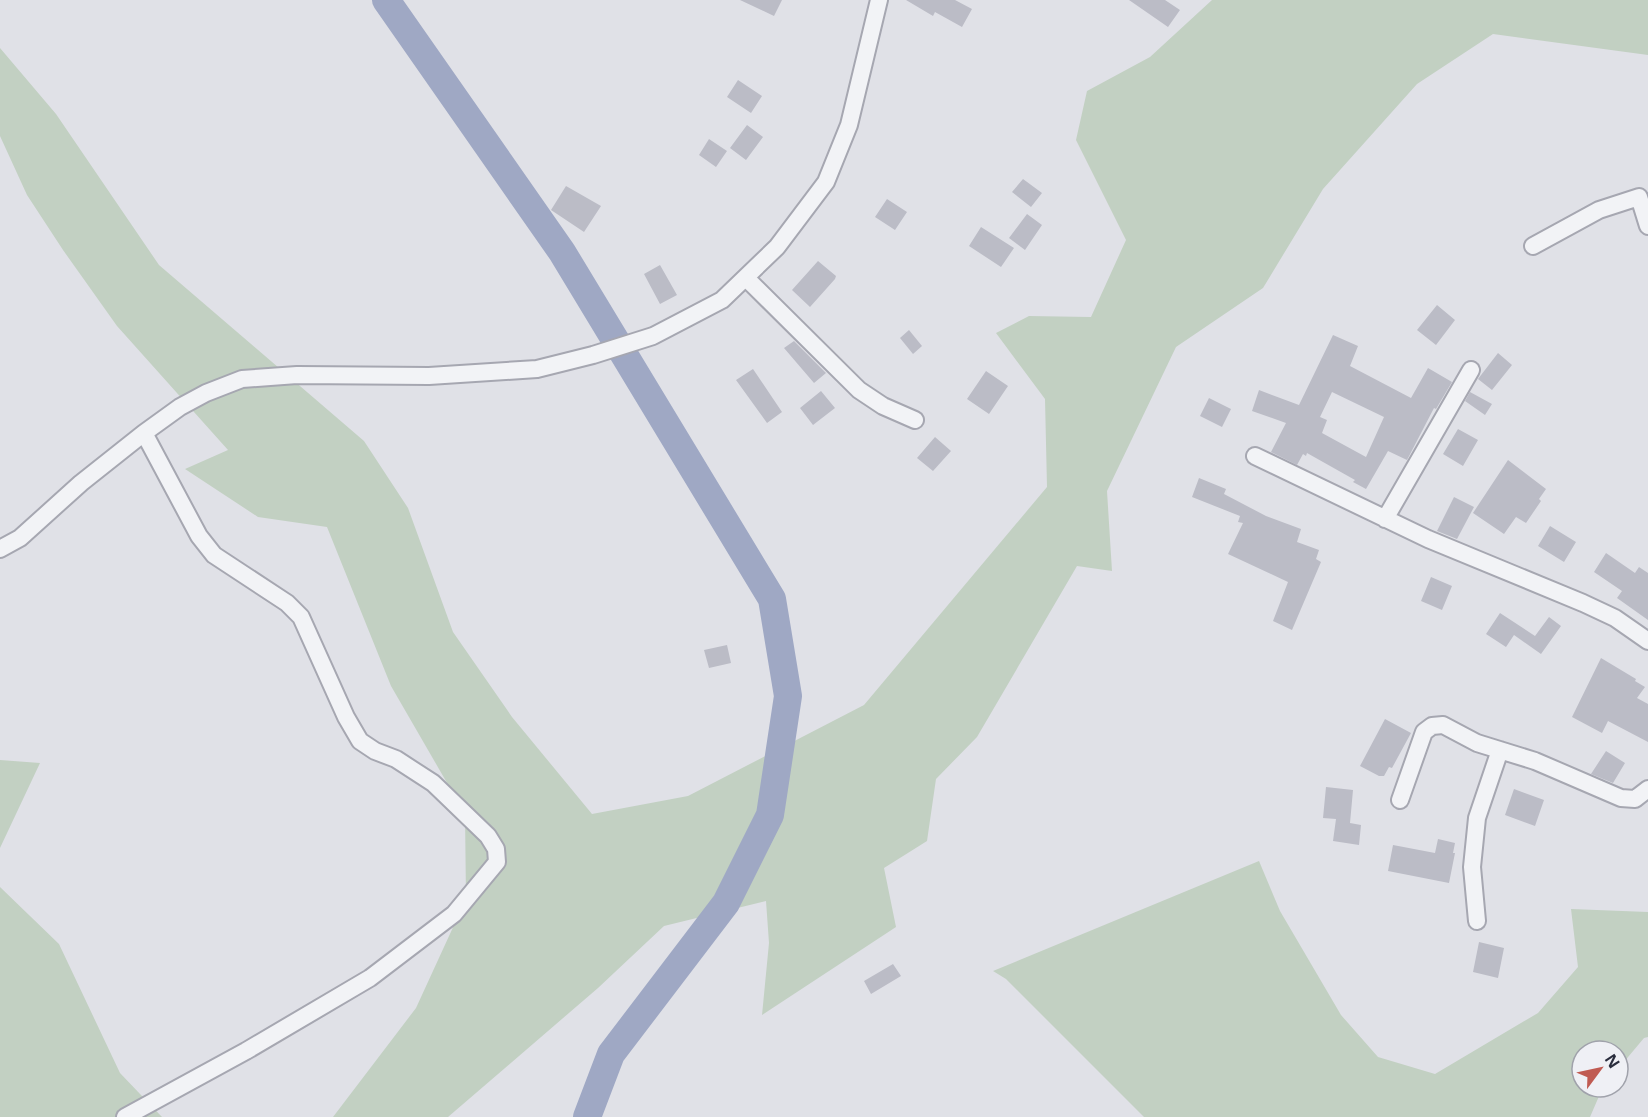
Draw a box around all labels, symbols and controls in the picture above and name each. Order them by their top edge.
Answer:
north arrow [1570,1039,1630,1099]
text: N [1600,1049,1625,1072]

